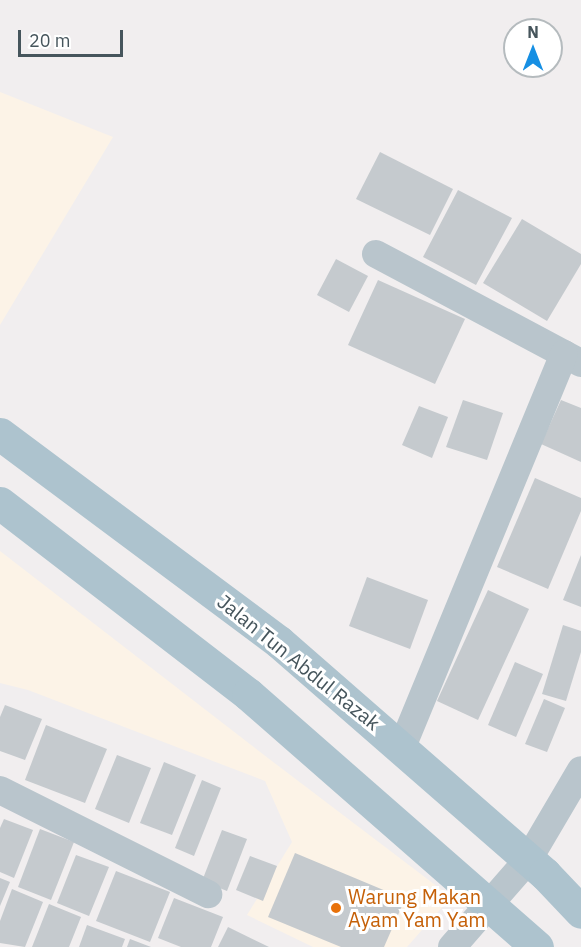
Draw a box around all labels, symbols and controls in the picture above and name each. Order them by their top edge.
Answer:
scale bar [21,18,126,56]
north arrow [503,18,563,78]
text: N [527,22,539,42]
text: 20 m [29,29,71,52]
street label: Jalan Tun Abdul Razak [213,589,385,735]
place label: Warung Makan Ayam Yam Yam [348,885,486,932]
marker: Warung Makan Ayam Yam Yam [329,901,343,915]

